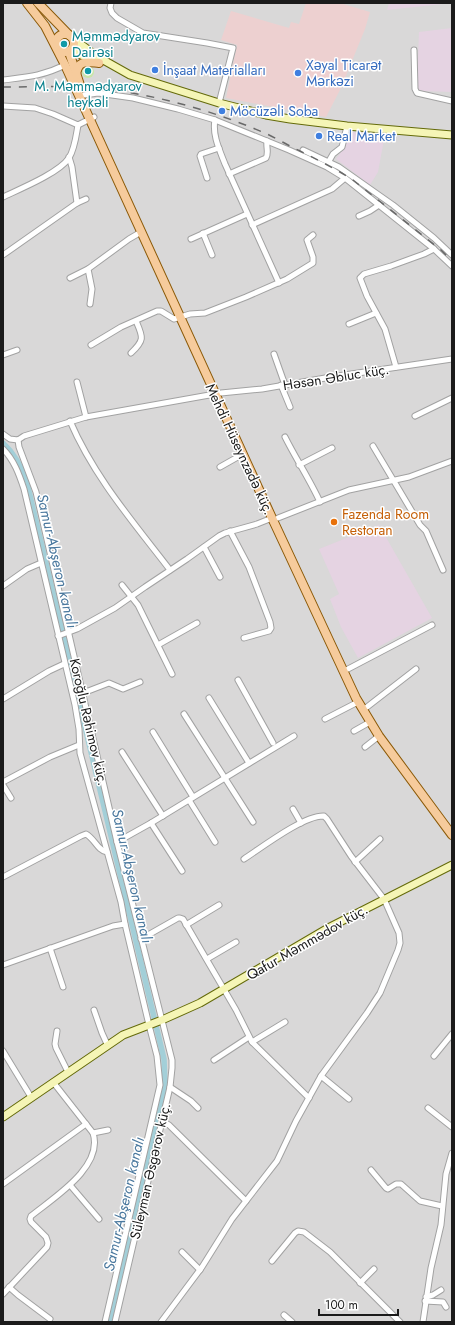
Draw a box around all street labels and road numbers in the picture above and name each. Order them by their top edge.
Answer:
street label: Həsən Əbluc küç. [282,359,390,395]
street label: Mehdi Hüseynzadə küç. [201,380,279,518]
street label: Koroğlu Rəhimov küç. [65,656,113,788]
street label: Qafur Məmmədov küç. [243,899,371,985]
street label: Süleyman Əsgərov küç. [125,1101,175,1241]

